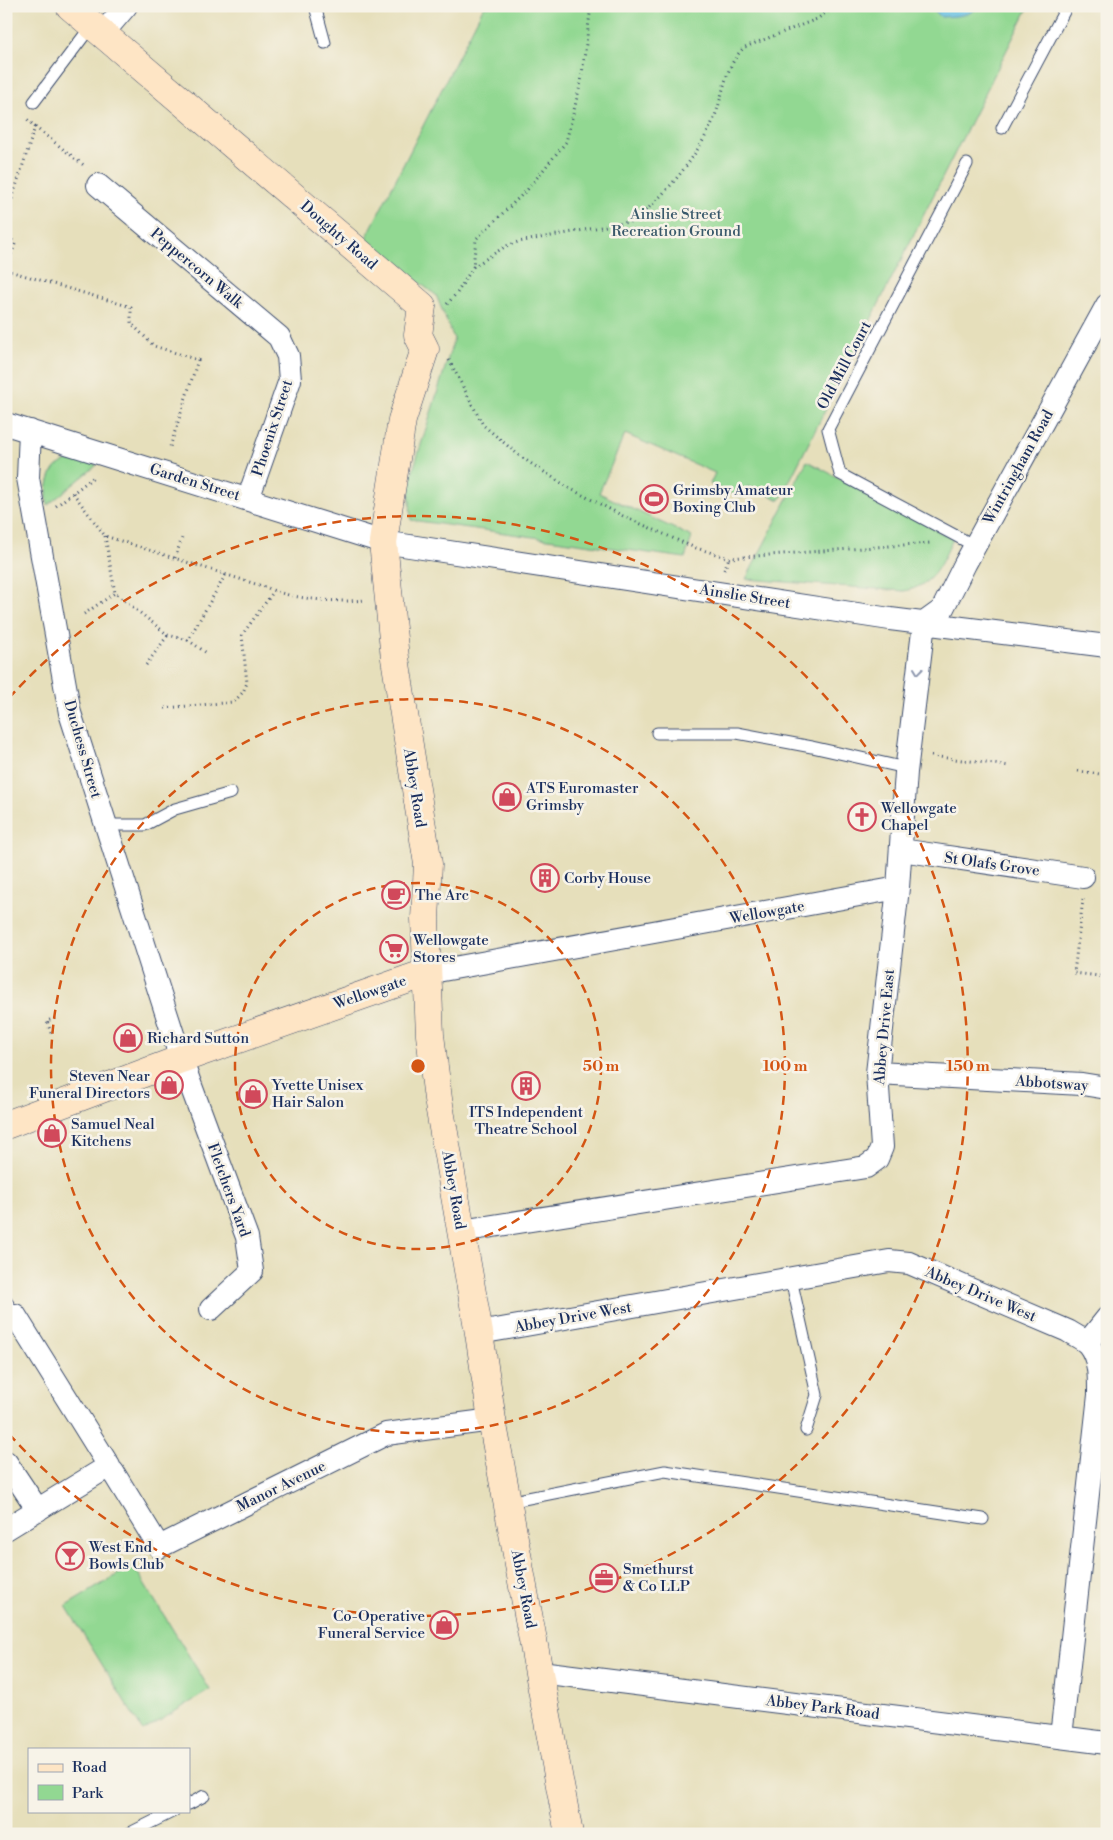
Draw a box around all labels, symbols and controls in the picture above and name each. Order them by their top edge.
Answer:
street label: Doughty Road [296,197,381,274]
park label: Ainslie Street Recreation Ground [611,205,741,241]
street label: Peppercorn Walk [146,224,248,313]
street label: Old Mill Court [813,317,876,413]
street label: Phoenix Street [248,377,297,479]
street label: Wintringham Road [979,406,1058,529]
street label: Garden Street [147,460,243,505]
place label: Grimsby Amateur Boxing Club [672,481,794,517]
sports icon: Grimsby Amateur Boxing Club [639,484,669,514]
street label: Ainslie Street [697,580,792,613]
one-way arrow [913,667,924,675]
street label: Duchess Street [59,698,106,801]
street label: Abbey Road [399,746,430,829]
place label: ATS Euromaster Grimsby [525,779,639,815]
shop icon: ATS Euromaster Grimsby [492,782,522,812]
place label: Wellowgate Chapel [880,799,957,835]
church icon: Wellowgate Chapel [847,802,877,832]
street label: St Olafs Grove [943,848,1041,881]
building icon: Corby House [530,863,560,893]
place label: Corby House [564,869,651,888]
cafe icon: The Arc [381,880,411,910]
place label: The Arc [415,886,469,905]
street label: Wellowgate [727,897,806,929]
place label: Wellowgate Stores [412,931,489,967]
supermarket icon: Wellowgate Stores [379,934,409,964]
street label: Abbey Drive East [870,968,899,1087]
street label: Wellowgate [330,971,409,1014]
shop icon: Richard Sutton [113,1023,143,1053]
place label: Richard Sutton [147,1029,249,1048]
centre of rings [409,1057,427,1075]
text: 50 m [583,1057,619,1076]
text: 100 m [763,1057,808,1076]
text: 150 m [946,1057,990,1076]
place label: Steven Near Funeral Directors [29,1067,151,1103]
shop icon: Steven Near Funeral Directors [154,1070,184,1100]
building icon: ITS Independent Theatre School [511,1071,541,1101]
street label: Abbotsway [1014,1071,1090,1096]
place label: Yvette Unisex Hair Salon [271,1076,364,1112]
shop icon: Yvette Unisex Hair Salon [238,1079,268,1109]
place label: ITS Independent Theatre School [469,1103,584,1139]
place label: Samuel Neal Kitchens [71,1115,155,1151]
shop icon: Samuel Neal Kitchens [37,1118,67,1148]
street label: Fletchers Yard [203,1141,254,1240]
street label: Abbey Road [437,1148,470,1231]
street label: Abbey Drive West [922,1262,1040,1327]
street label: Abbey Drive West [512,1298,634,1337]
street label: Manor Avenue [233,1457,329,1516]
place label: West End Bowls Club [88,1538,164,1574]
bar icon: West End Bowls Club [55,1541,85,1571]
street label: Abbey Road [506,1547,541,1631]
place label: Smethurst & Co LLP [623,1560,694,1596]
office icon: Smethurst & Co LLP [589,1563,619,1593]
place label: Co-Operative Funeral Service [318,1607,425,1643]
shop icon: Co-Operative Funeral Service [429,1610,459,1640]
street label: Abbey Park Road [764,1691,881,1724]
legend [28,1748,190,1812]
text: Road [72,1758,107,1777]
text: Park [72,1784,104,1803]

